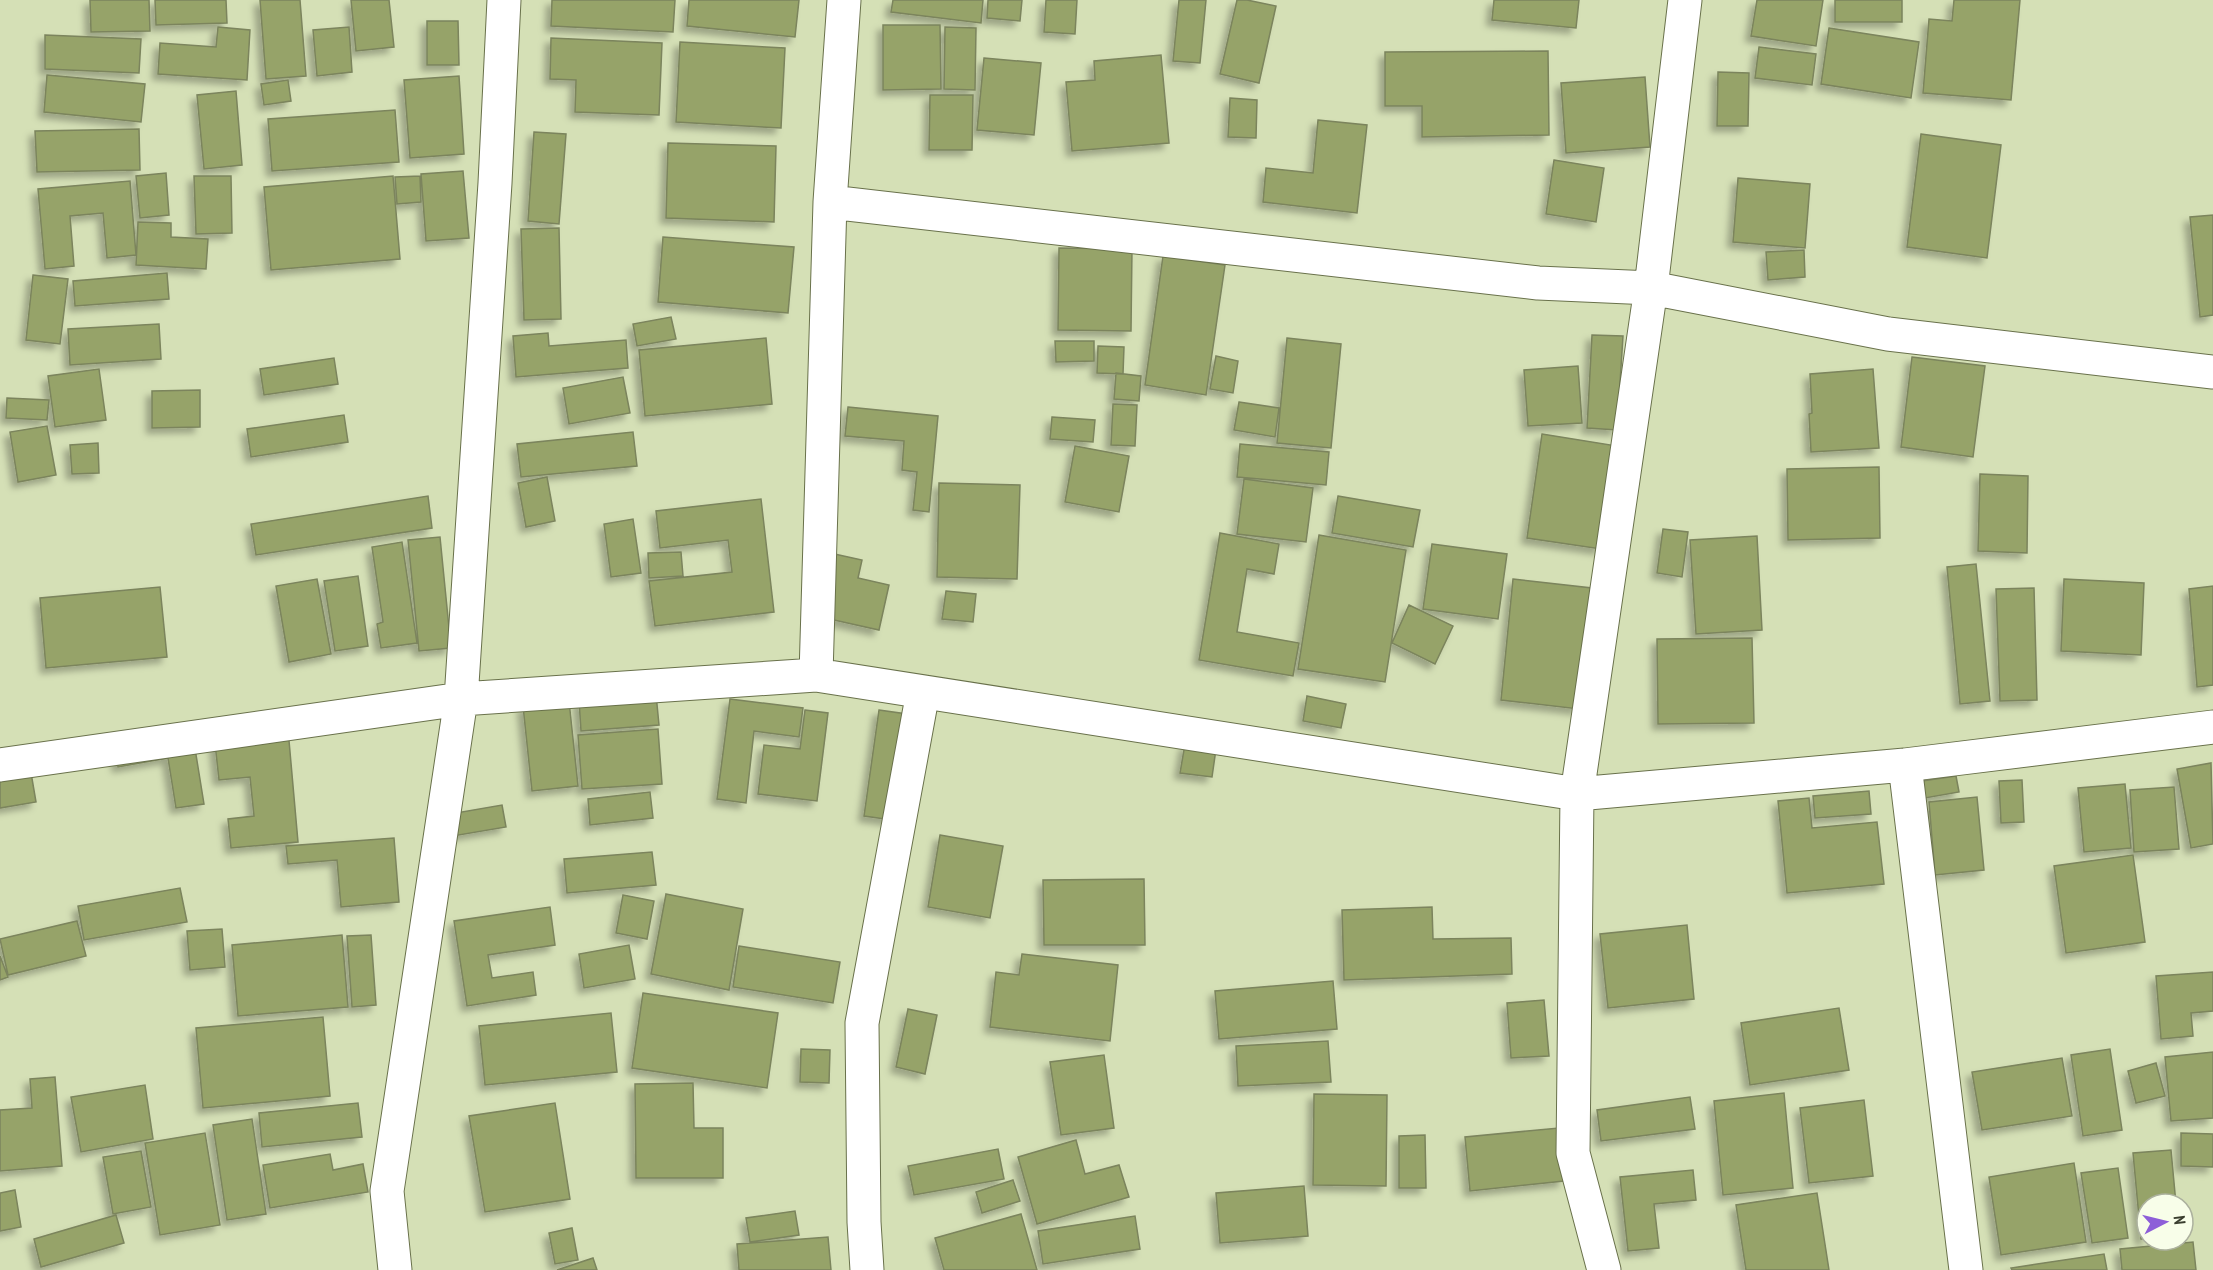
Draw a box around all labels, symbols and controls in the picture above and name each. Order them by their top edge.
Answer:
north arrow [2135,1192,2195,1252]
text: N [2169,1215,2190,1226]

